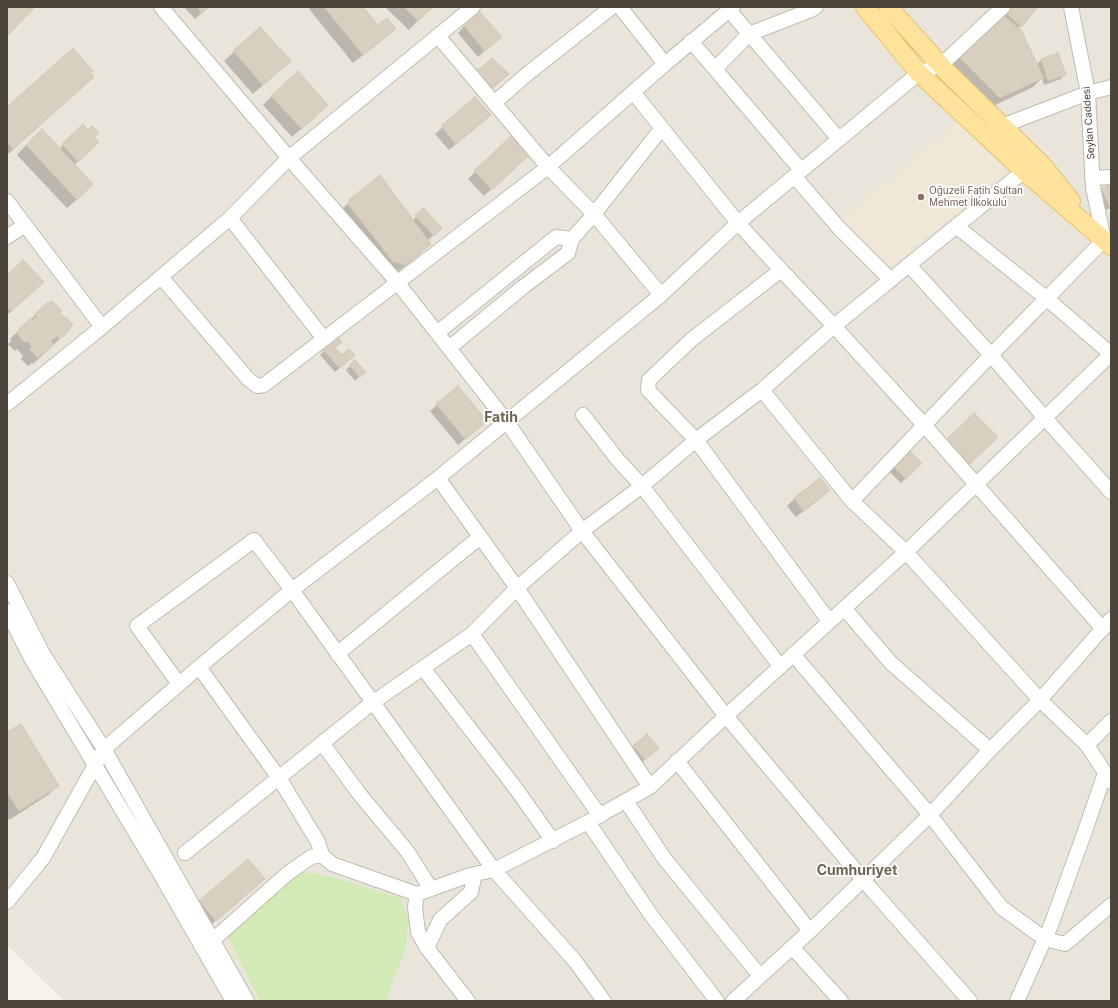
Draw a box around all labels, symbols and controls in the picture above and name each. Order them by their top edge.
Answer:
street label: Seylan Caddesi [1080,86,1098,160]
place label: Oğuzeli Fatih Sultan Mehmet İlkokulu [929,185,1023,208]
marker: Oğuzeli Fatih Sultan Mehmet İlkokulu [916,192,926,202]
district label: Fatih [484,410,518,426]
district label: Cumhuriyet [817,863,897,879]

